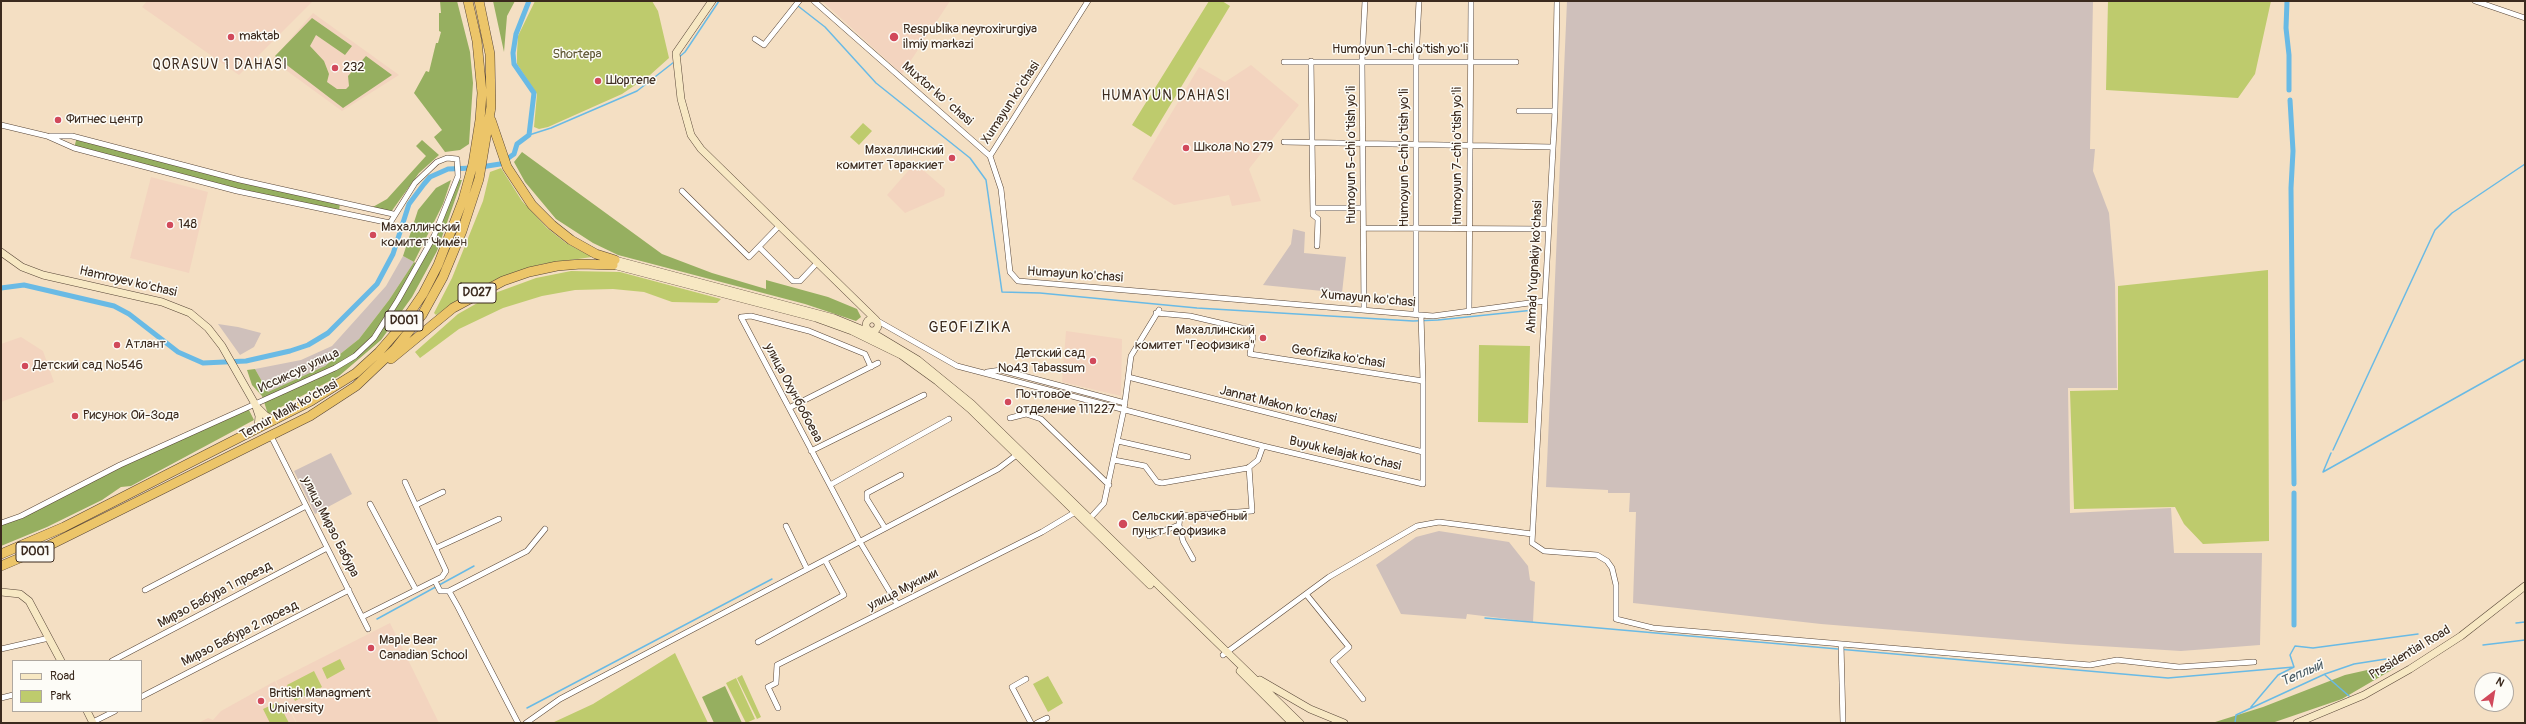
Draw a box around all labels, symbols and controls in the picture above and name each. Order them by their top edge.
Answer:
place label: Respublika neyroxirurgiya ilmiy markazi [903,22,1037,53]
place label: maktab [239,29,280,45]
marker: Respublika neyroxirurgiya ilmiy markazi [888,31,900,43]
marker: maktab [226,32,236,42]
street label: Humoyun 1-chi o'tish yo'li [1332,42,1468,58]
park label: Shortepa [552,47,602,63]
district label: QORASUV 1 DAHASI [152,57,288,73]
street label: Muxtor koʻchasi [898,59,976,129]
street label: Xumayun ko'chasi [979,59,1043,147]
place label: 232 [343,60,364,76]
marker: 232 [330,63,340,73]
place label: Шортепе [606,73,656,89]
marker: Шортепе [593,76,603,86]
street label: Humoyun 5-chi o'tish yo'li [1344,86,1360,224]
street label: Humoyun 7-chi o'tish yo'li [1450,87,1466,225]
district label: HUMAYUN DAHASI [1101,88,1231,104]
street label: Humoyun 6-chi o'tish yo'li [1397,89,1413,227]
place label: Фитнес центр [66,112,143,128]
marker: Фитнес центр [53,115,63,125]
place label: Школа № 279 [1194,140,1273,156]
place label: Махаллинский комитет Тараккиет [836,143,944,174]
marker: Школа № 279 [1181,143,1191,153]
marker: Махаллинский комитет Тараккиет [947,153,957,163]
street label: Ahmad Yugnakiy ko'chasi [1524,200,1546,334]
place label: 148 [178,217,197,233]
marker: 148 [165,220,175,230]
place label: Махаллинский комитет Чимён [381,220,467,251]
marker: Махаллинский комитет Чимён [368,230,378,240]
street label: Hamroyev ko'chasi [78,263,178,301]
street label: Humayun ko'chasi [1027,264,1123,286]
road number: D027 [458,283,496,303]
street label: Xumayun ko'chasi [1320,287,1416,311]
road number: D001 [385,311,423,331]
district label: GEOFIZIKA [929,319,1011,337]
place label: Махаллинский комитет "Геофизика" [1135,323,1255,354]
marker: Махаллинский комитет "Геофизика" [1258,333,1268,343]
place label: Атлант [125,337,166,353]
marker: Атлант [112,340,122,350]
street label: улица Охунбобоева [760,341,826,445]
street label: Geofizika ko'chasi [1290,342,1386,372]
street label: Иссиксув улица [256,345,342,397]
place label: Детский сад №43 Tabassum [998,346,1085,377]
marker: Детский сад №43 Tabassum [1088,356,1098,366]
place label: Детский сад №546 [33,358,143,374]
marker: Детский сад №546 [20,361,30,371]
street label: Temur Malik ko'chasi [237,377,341,443]
street label: Jannat Makon ko'chasi [1218,383,1338,427]
place label: Почтовое отделение 111227 [1016,387,1115,418]
marker: Почтовое отделение 111227 [1003,397,1013,407]
place label: Рисунок Ой-Зода [83,408,179,424]
marker: Рисунок Ой-Зода [70,411,80,421]
street label: Buyuk kelajak ko'chasi [1288,434,1402,474]
street label: улица Мирзо Бабура [298,474,362,580]
place label: Сельский врачебный пункт Геофизика [1132,509,1248,540]
marker: Сельский врачебный пункт Геофизика [1117,518,1129,530]
road number: D001 [16,542,54,562]
street label: Мирзо Бабура 1 проезд [155,558,275,632]
street label: улица Мукими [865,566,941,614]
street label: Мирзо Бабура 2 проезд [179,598,301,670]
street label: Presidential Road [2366,623,2454,683]
place label: Maple Bear Canadian School [379,633,468,664]
marker: Maple Bear Canadian School [366,643,376,653]
water label: Теплый [2278,657,2326,691]
legend [12,660,142,712]
text: Road [50,669,75,684]
north arrow [2474,672,2514,712]
text: N [2493,675,2506,690]
place label: British Managment University [269,686,371,717]
text: Park [50,689,71,704]
marker: British Managment University [256,696,266,706]

